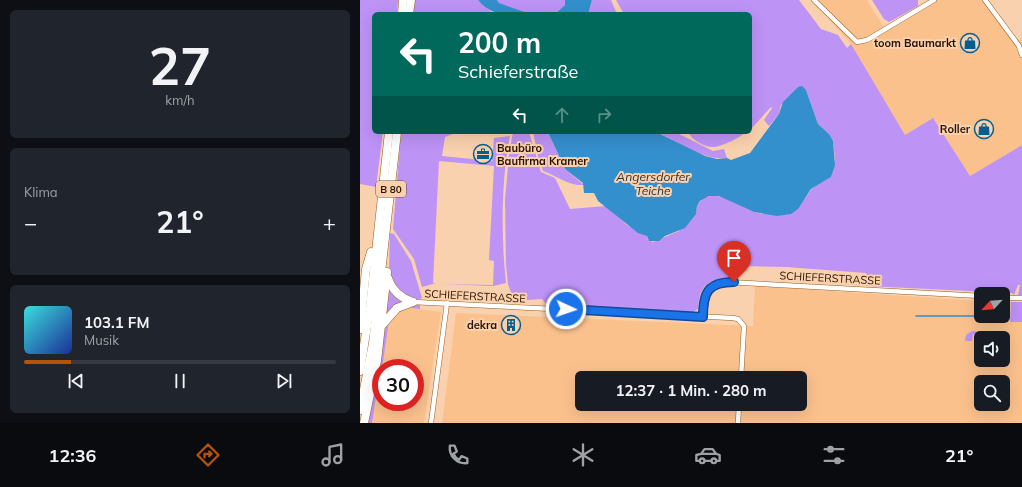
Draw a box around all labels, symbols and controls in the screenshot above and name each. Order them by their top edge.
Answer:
text: 200 m [458,25,541,60]
icon: left [392,28,444,80]
shop icon: toom Baumarkt [959,32,981,54]
text: 27 [149,33,211,98]
place label: toom Baumarkt [874,36,956,50]
text: Schieferstraße [458,60,578,83]
text: km/h [165,92,195,108]
icon: left [509,104,531,126]
icon: ahead [551,104,573,126]
icon: right [593,104,615,126]
shop icon: Roller [973,118,995,140]
place label: Roller [940,122,971,136]
place label: Baubüro Baufirma Kramer [497,141,588,168]
office icon: Baubüro Baufirma Kramer [472,143,494,165]
water label: Angersdorfer Teiche [615,169,690,198]
road number: B 80 [376,181,406,197]
text: Klima [24,184,58,200]
text: 21° [156,203,204,241]
text: − [24,209,37,237]
text: + [323,209,336,237]
pin [717,241,751,282]
icon: arrive [723,247,745,269]
street label: SCHIEFERSTRASSE [779,268,881,288]
street label: SCHIEFERSTRASSE [424,286,526,306]
north arrow [974,287,1010,323]
map controls [974,287,1010,411]
position arrow [545,288,587,330]
text: 103.1 FM [84,313,149,332]
building icon: dekra [500,314,522,336]
place label: dekra [467,318,497,332]
button: sound [974,331,1010,367]
text: Musik [84,332,119,348]
speed limit sign: 30 [372,359,424,411]
icon: previous [65,370,87,392]
icon: pause [169,370,191,392]
icon: next [273,370,295,392]
button: search [974,375,1010,411]
text: 12:37 · 1 Min. · 280 m [615,381,767,400]
icon: directions [194,441,222,469]
icon: music [319,441,347,469]
icon: phone [444,441,472,469]
icon: climate [569,441,597,469]
icon: car [694,441,722,469]
icon: filters [820,441,848,469]
text: 12:36 [49,444,96,467]
text: 21° [945,444,973,467]

